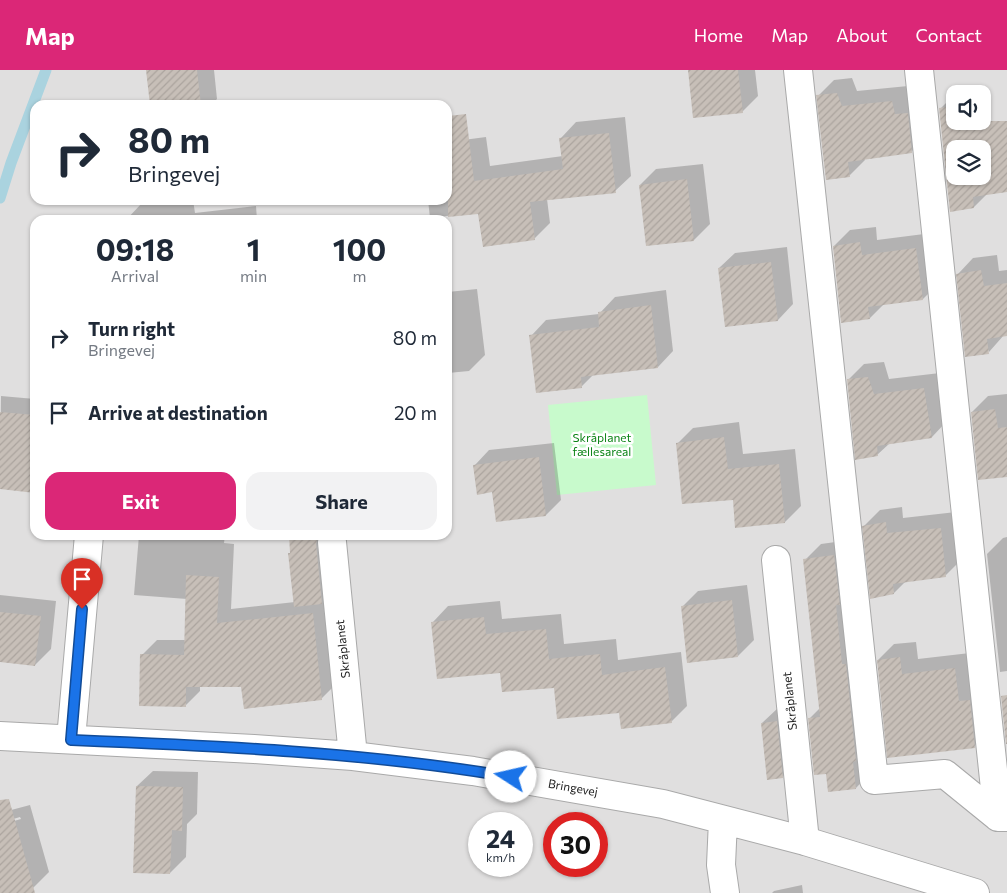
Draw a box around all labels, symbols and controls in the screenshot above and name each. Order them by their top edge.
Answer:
text: Map [25,21,75,50]
text: Home [694,24,743,46]
text: Map [771,24,808,46]
text: About [836,24,888,46]
text: Contact [916,24,982,46]
map controls [946,85,991,185]
button: sound [946,85,991,130]
text: 80 m [128,117,210,160]
icon: right [45,120,110,185]
button: layers [946,140,991,185]
text: Bringevej [128,160,220,187]
text: 09:18 [96,230,174,267]
text: 1 [247,230,260,267]
text: 100 [333,230,386,267]
text: Arrival [111,266,159,285]
text: min [240,266,267,285]
text: m [353,266,367,285]
text: Turn right [88,317,175,340]
icon: right [45,324,73,352]
text: 80 m [393,326,437,349]
text: Bringevej [88,340,155,359]
icon: arrive [45,399,73,427]
text: Arrive at destination [88,401,268,424]
text: 20 m [394,401,437,424]
park label: Skråplanet fællesareal [573,430,632,458]
button: Exit [45,472,236,530]
button: Share [246,472,437,530]
pin [61,558,103,609]
icon: arrive [68,565,96,593]
street label: Skråplanet [332,619,352,679]
street label: Skråplanet [779,671,799,731]
position arrow [484,750,536,802]
street label: Bringevej [547,776,599,798]
speed limit sign: 30 [543,812,608,877]
text: 24 [486,823,515,853]
text: km/h [486,850,515,864]

